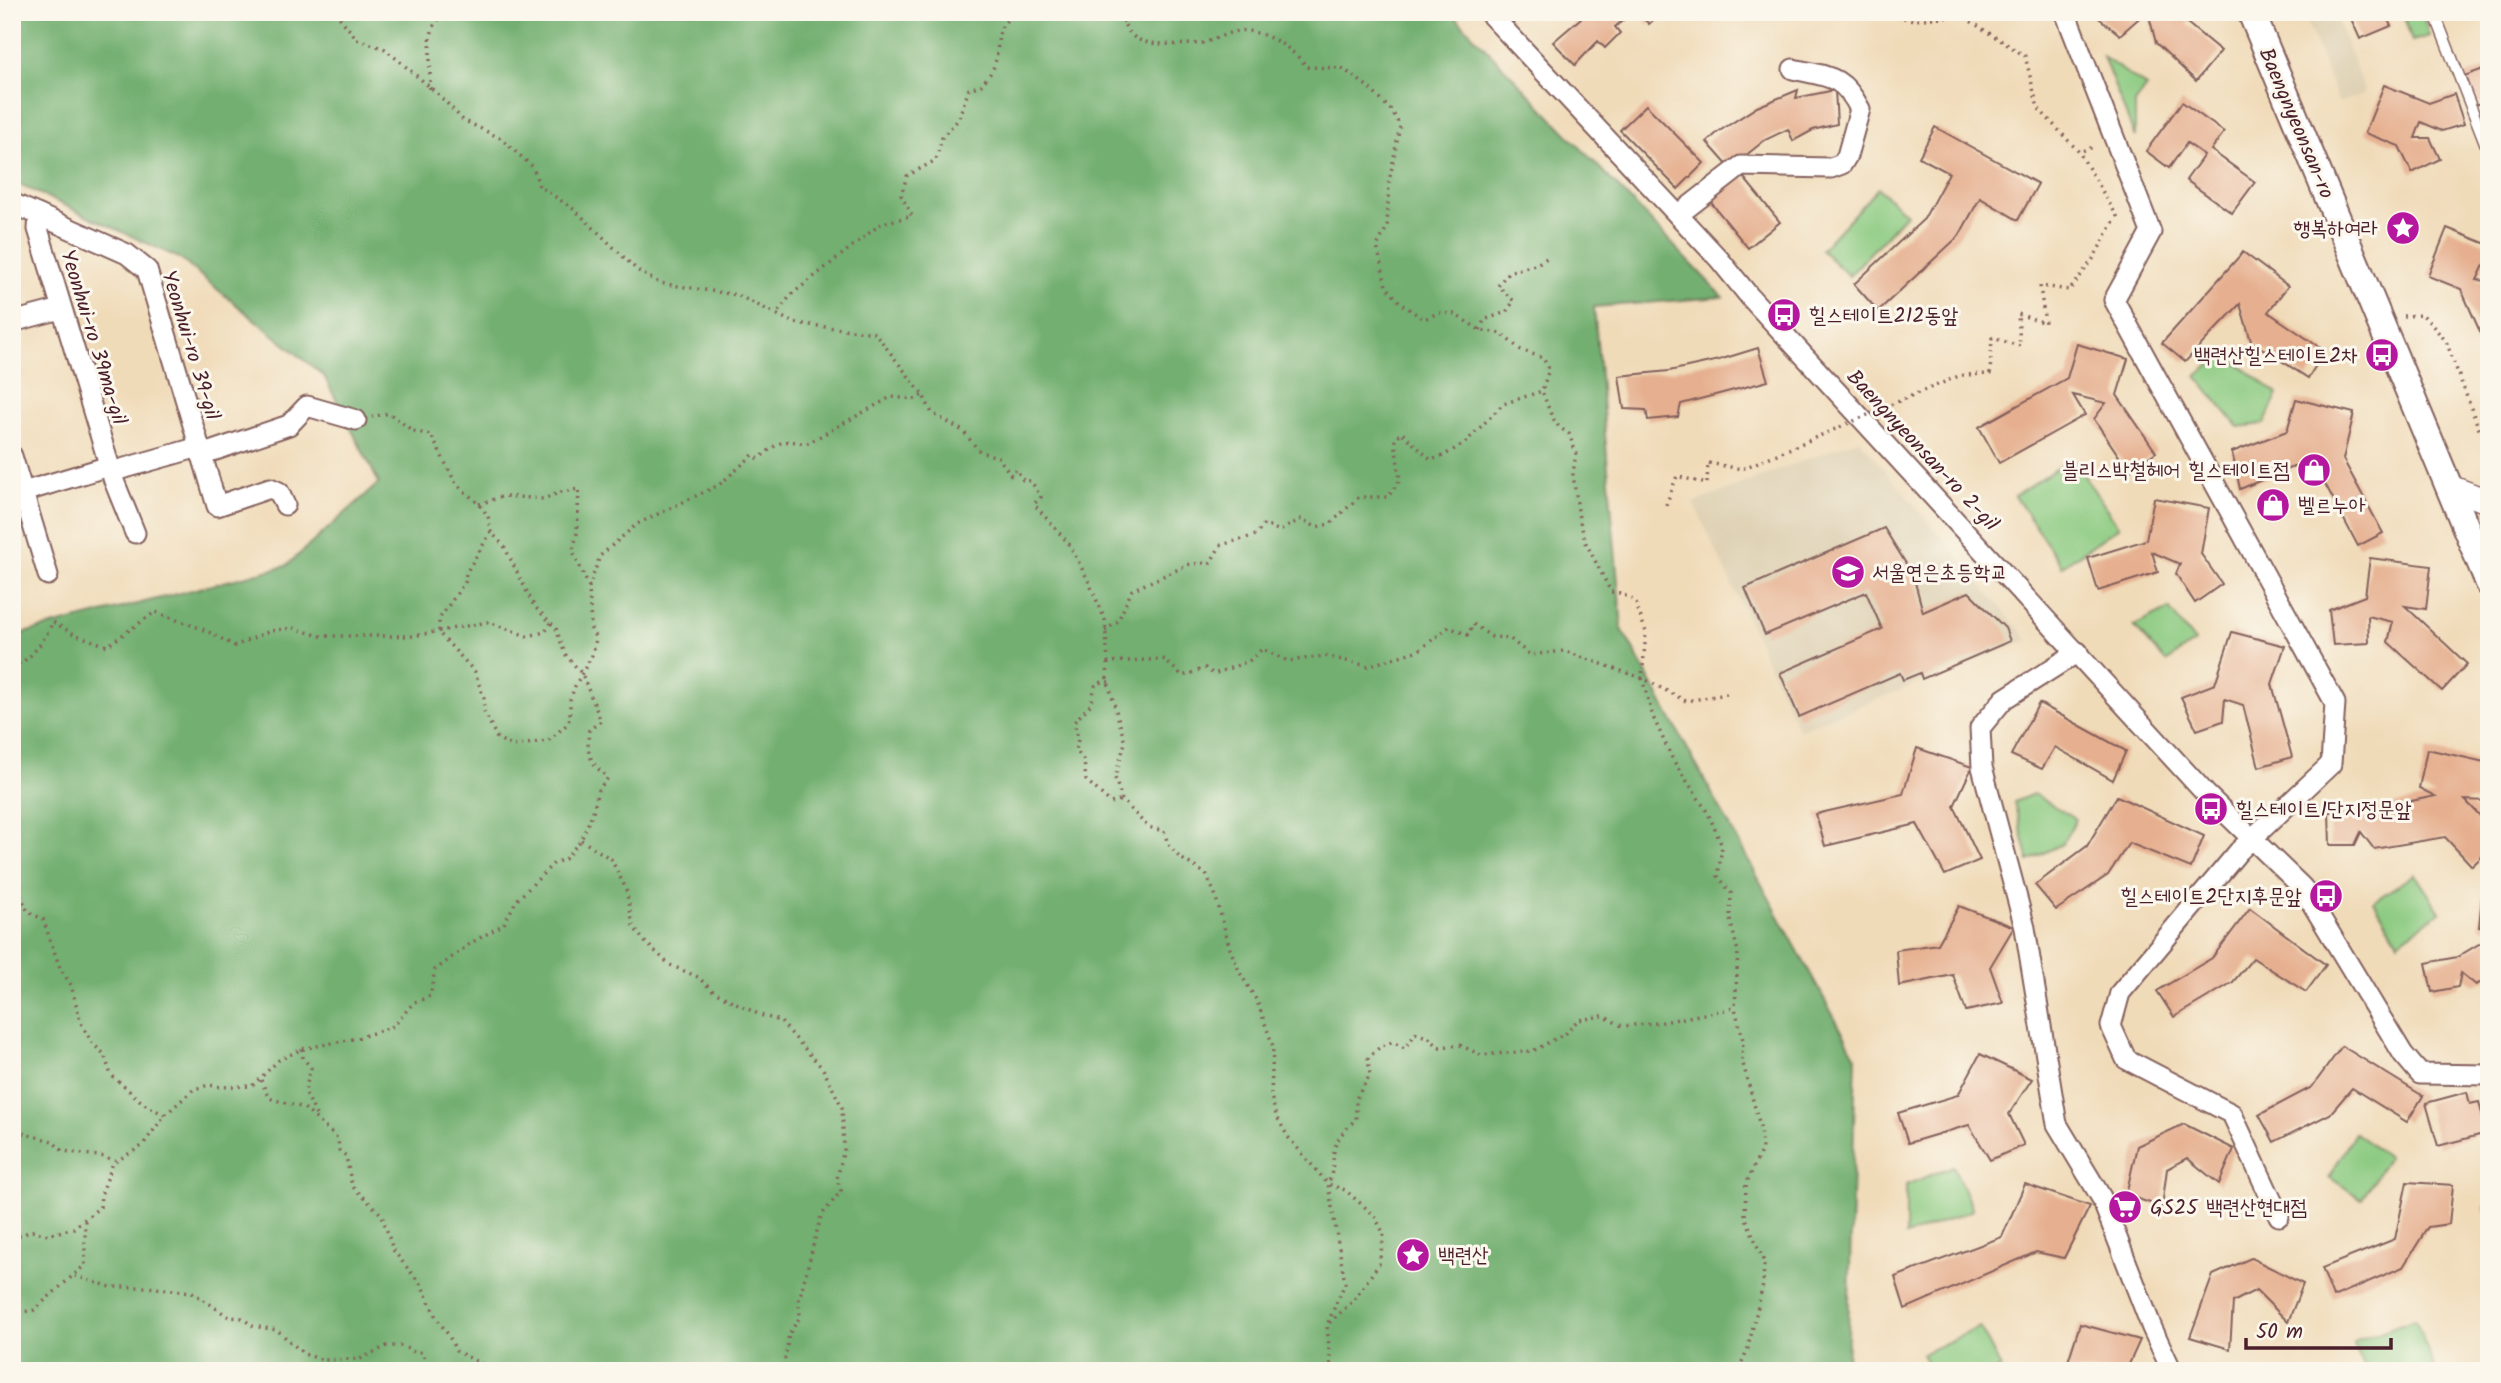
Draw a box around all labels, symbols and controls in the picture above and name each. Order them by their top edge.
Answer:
street label: Baengnyeonsan-ro [2249,43,2342,204]
place icon: 행복하여라 [2384,209,2422,247]
place label: 행복하여라 [2294,213,2378,246]
street label: Yeonhui-ro 39ma-gil [50,246,135,429]
street label: Yeonhui-ro 39-gil [151,266,228,424]
bus stop icon: 힐스테이트212동앞 [1765,296,1803,334]
place label: 힐스테이트212동앞 [1809,300,1958,333]
bus stop icon: 백련산힐스테이트2차 [2363,336,2401,374]
place label: 백련산힐스테이트2차 [2194,340,2358,373]
street label: Baengnyeonsan-ro 2-gil [1838,362,2006,540]
shop icon: 블리스박철헤어 힐스테이트점 [2295,451,2333,489]
place label: 블리스박철헤어 힐스테이트점 [2062,455,2290,488]
shop icon: 벨르누아 [2254,486,2292,524]
place label: 벨르누아 [2298,490,2366,523]
school or university icon: 서울연은초등학교 [1829,553,1867,591]
place label: 서울연은초등학교 [1872,557,2007,590]
bus stop icon: 힐스테이트1단지정문앞 [2192,790,2230,828]
place label: 힐스테이트1단지정문앞 [2236,794,2412,827]
bus stop icon: 힐스테이트2단지후문앞 [2307,877,2345,915]
place label: 힐스테이트2단지후문앞 [2121,881,2302,914]
supermarket icon: GS25 백련산현대점 [2106,1188,2144,1226]
place label: GS25 백련산현대점 [2150,1192,2307,1225]
place icon: 백련산 [1394,1236,1432,1274]
place label: 백련산 [1438,1240,1489,1273]
scale bar [2246,1306,2391,1350]
text: 50 m [2256,1316,2303,1349]

